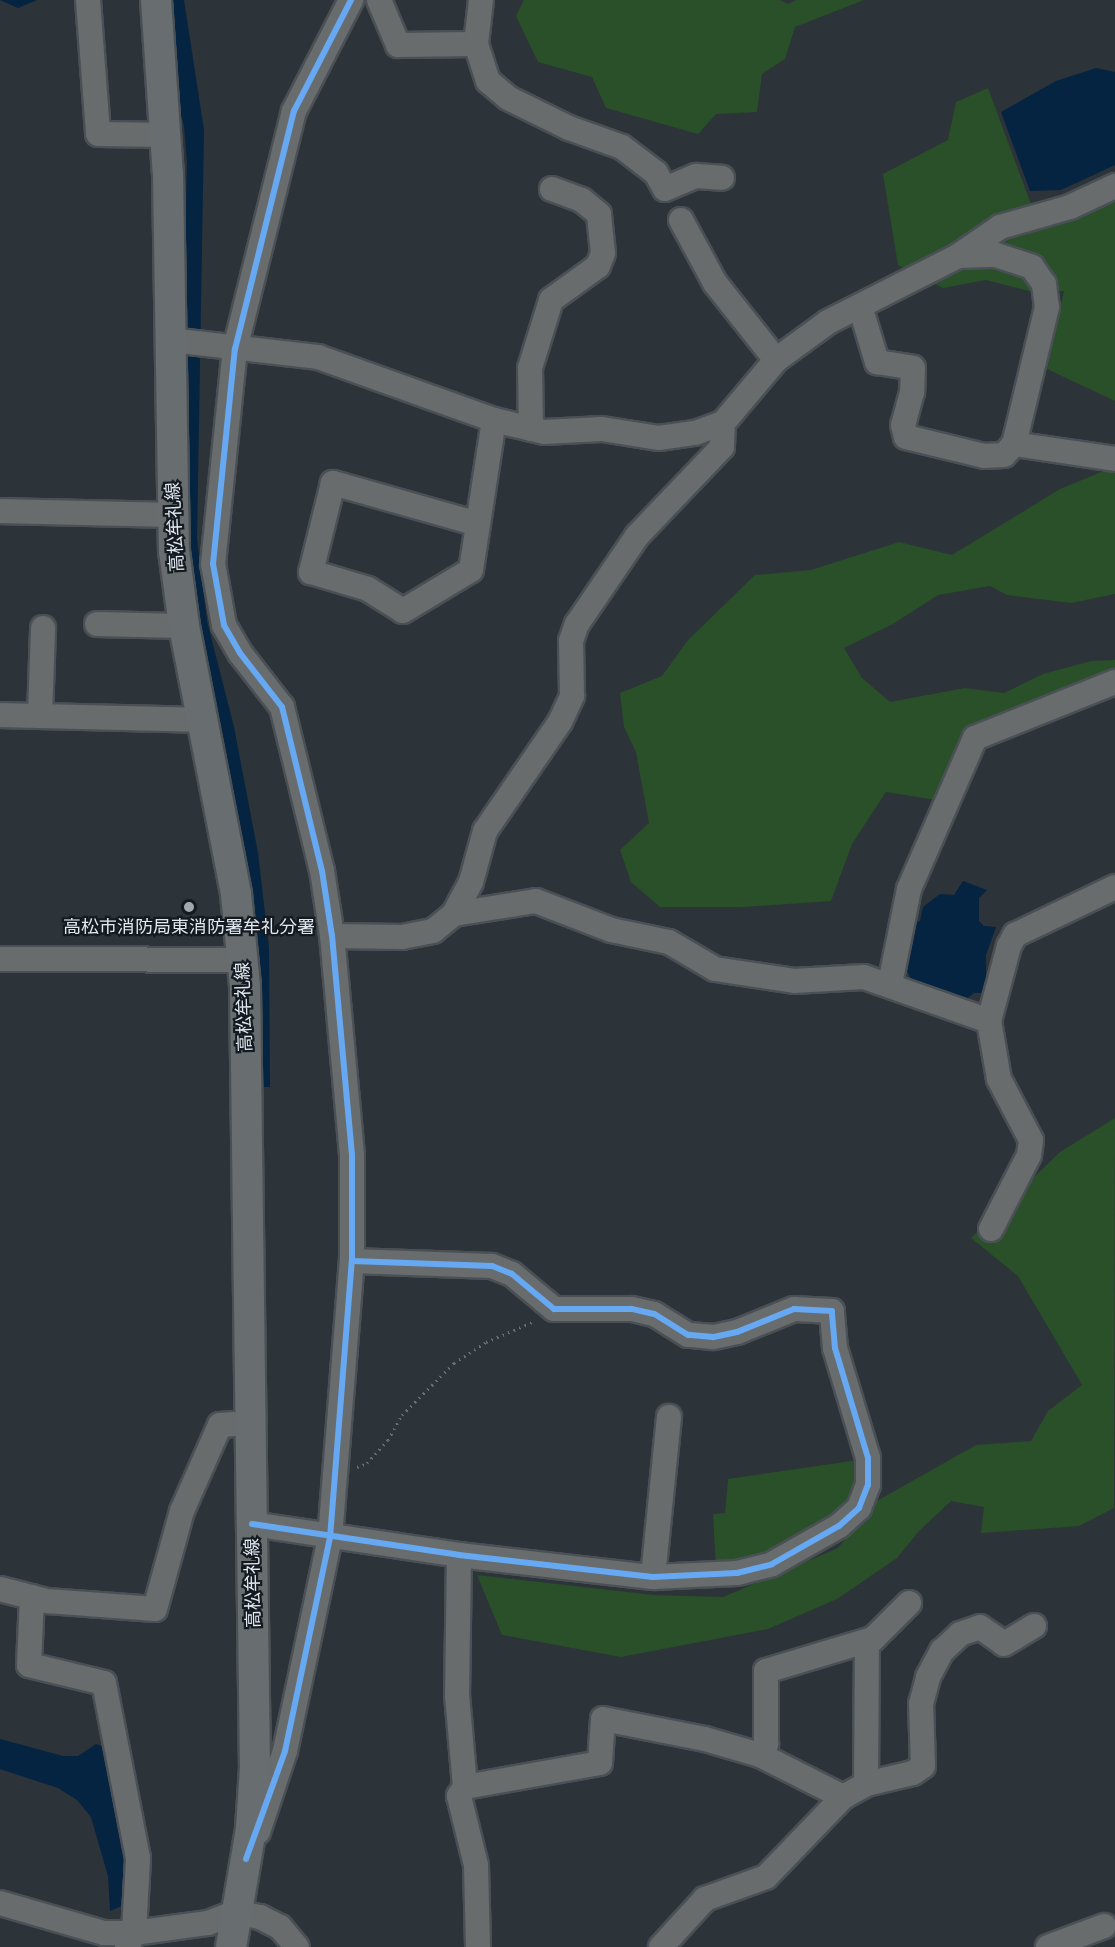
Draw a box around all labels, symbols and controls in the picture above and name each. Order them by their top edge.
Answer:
street label: 高松牟礼線 [162,481,188,573]
marker: 高松市消防局東消防署牟礼分署 [182,900,196,914]
place label: 高松市消防局東消防署牟礼分署 [63,916,315,938]
street label: 高松牟礼線 [232,962,256,1052]
street label: 高松牟礼線 [241,1538,265,1628]

